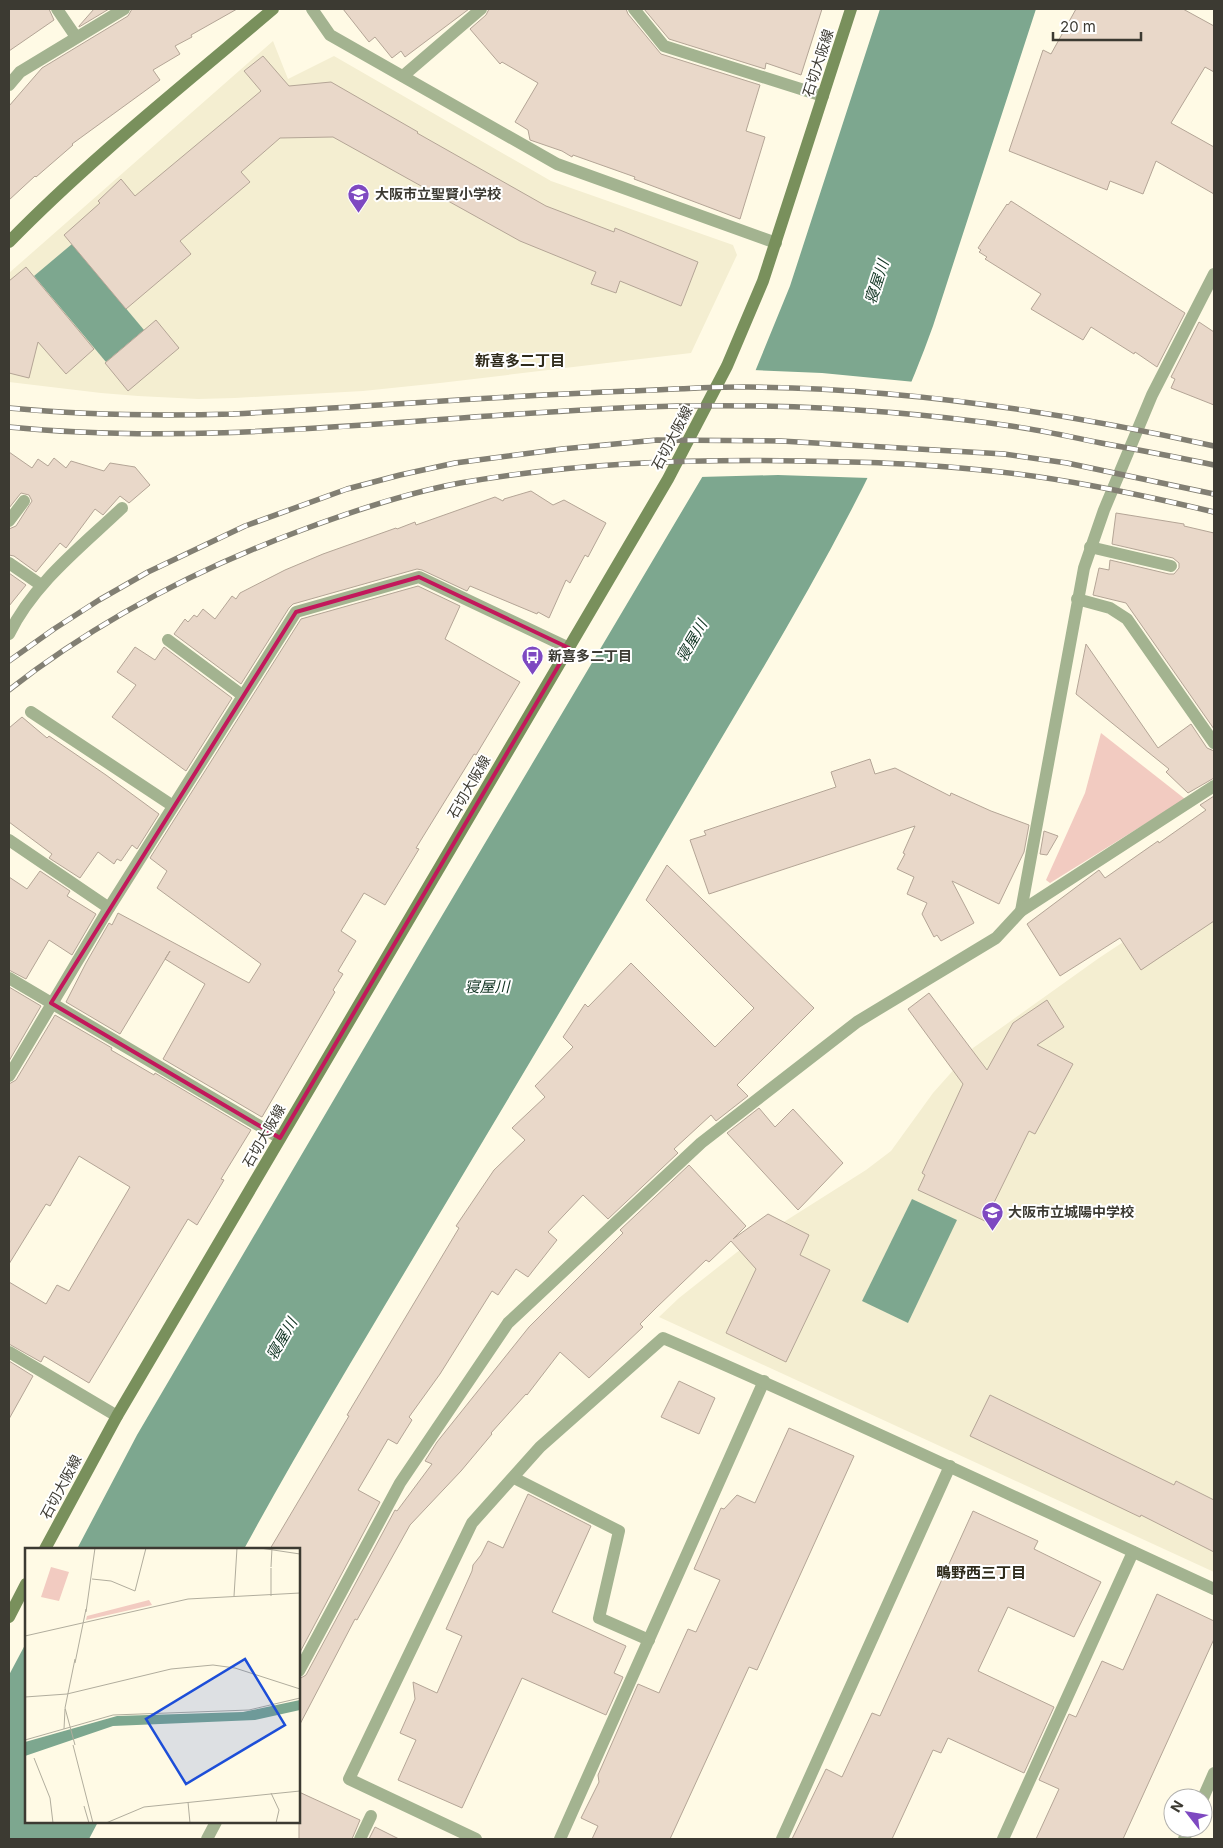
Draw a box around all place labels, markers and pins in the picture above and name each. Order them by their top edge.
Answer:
school or university icon: 大阪市立聖賢小学校 [347,182,371,213]
place label: 大阪市立聖賢小学校 [375,185,501,202]
bus stop icon: 新喜多二丁目 [520,644,544,675]
place label: 新喜多二丁目 [548,647,632,664]
school or university icon: 大阪市立城陽中学校 [980,1200,1004,1231]
place label: 大阪市立城陽中学校 [1008,1203,1134,1220]

